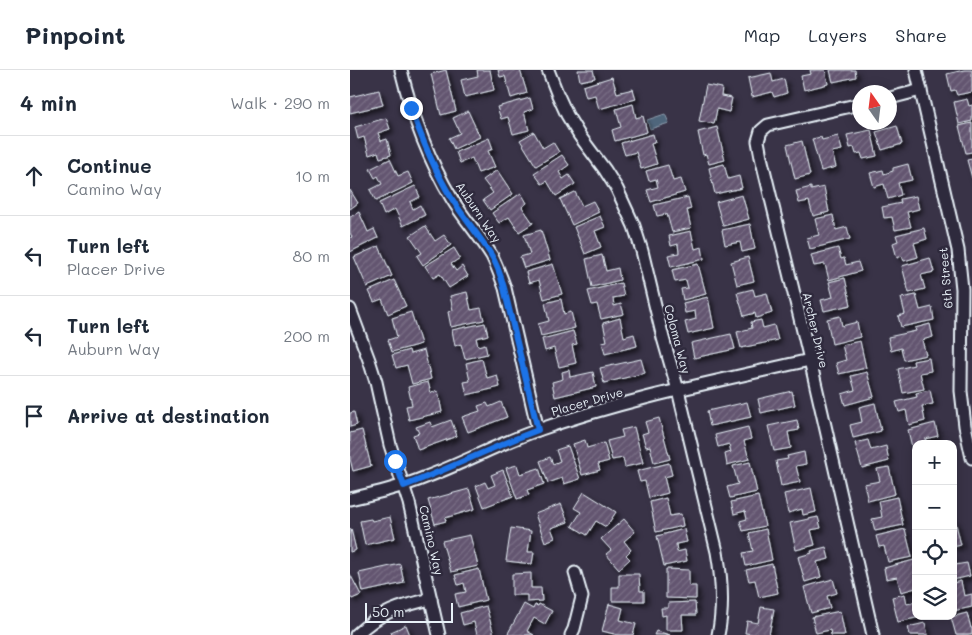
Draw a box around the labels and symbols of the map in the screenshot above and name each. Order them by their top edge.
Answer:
north arrow [852,85,897,130]
route end [400,97,423,120]
street label: Auburn Way [453,179,505,245]
street label: 6th Street [934,247,956,309]
street label: Archer Drive [800,291,832,369]
street label: Coloma Way [661,303,695,375]
street label: Placer Drive [549,383,625,419]
route start [384,450,407,473]
street label: Camino Way [416,504,448,576]
scale bar [365,600,452,623]

